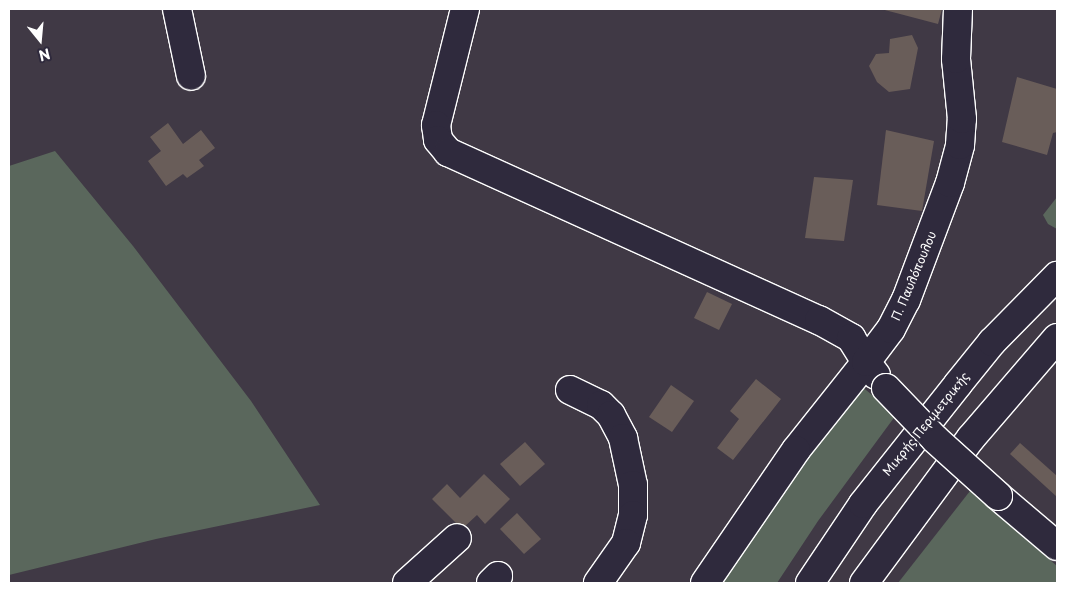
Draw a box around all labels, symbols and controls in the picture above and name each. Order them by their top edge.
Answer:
north arrow [15,15,65,65]
text: N [36,43,53,66]
street label: Π. Παυλόπουλου [889,229,939,323]
street label: Μικρής Περιμετρικής [880,369,972,479]

